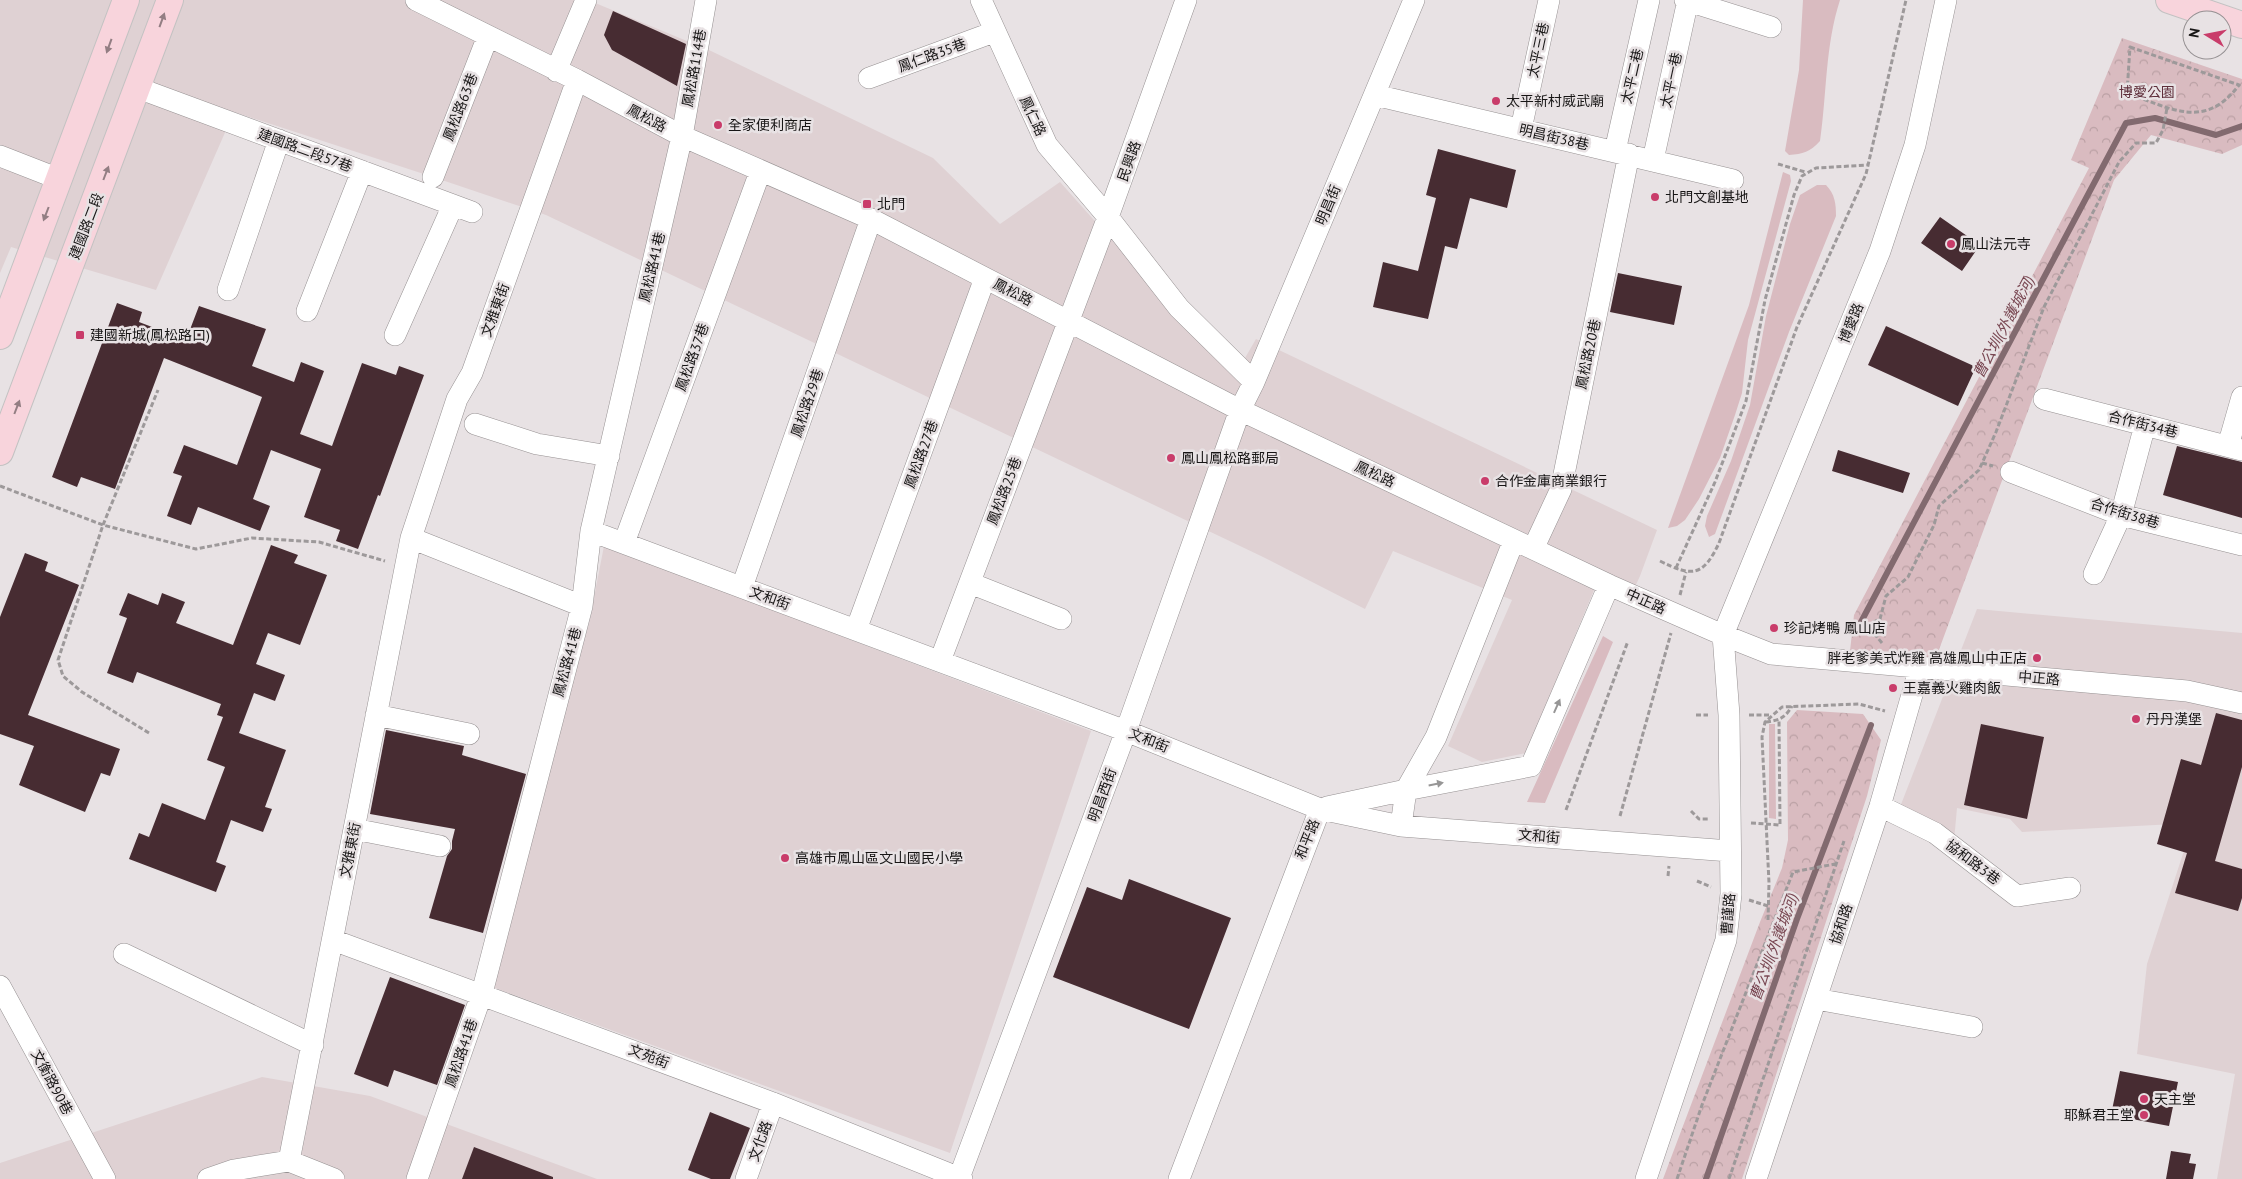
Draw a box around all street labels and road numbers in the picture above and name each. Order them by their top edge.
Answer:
street label: 太平三巷 [1523,21,1553,79]
street label: 鳳松路114巷 [678,28,710,108]
street label: 鳳仁路35巷 [895,34,969,76]
street label: 太平二巷 [1617,47,1647,105]
street label: 太平一巷 [1656,51,1686,109]
street label: 鳳松路63巷 [439,71,481,143]
street label: 鳳仁路 [1016,93,1050,139]
street label: 鳳松路 [624,100,670,136]
street label: 明昌街38巷 [1517,120,1591,154]
street label: 建國路二段57巷 [255,125,355,175]
street label: 民興路 [1113,138,1145,184]
street label: 明昌街 [1312,182,1344,228]
street label: 建國路二段 [65,190,107,262]
street label: 鳳松路41巷 [635,230,669,304]
street label: 鳳松路 [990,274,1036,310]
street label: 文雅東街 [477,281,513,339]
street label: 博愛路 [1835,300,1867,346]
street label: 鳳松路20巷 [1572,317,1604,391]
street label: 鳳松路37巷 [671,320,713,394]
street label: 鳳松路29巷 [787,366,827,440]
street label: 合作街34巷 [2106,407,2180,441]
street label: 鳳松路27巷 [900,417,942,491]
street label: 鳳松路25巷 [983,455,1025,527]
street label: 鳳松路 [1352,457,1398,491]
street label: 合作街38巷 [2088,494,2162,532]
street label: 文和街 [747,582,793,614]
street label: 中正路 [1623,584,1669,618]
street label: 鳳松路41巷 [549,625,585,699]
street label: 中正路 [2017,667,2061,689]
street label: 文和街 [1126,724,1172,756]
street label: 明昌西街 [1084,766,1120,824]
street label: 和平路 [1291,816,1323,862]
street label: 文雅東街 [336,821,364,879]
street label: 文和街 [1517,825,1561,847]
street label: 協和路3巷 [1942,836,2004,888]
street label: 曹謹路 [1717,892,1739,936]
street label: 協和路 [1826,901,1856,947]
street label: 鳳松路41巷 [441,1016,481,1090]
street label: 文苑街 [626,1040,672,1072]
street label: 文衡路90巷 [27,1046,77,1118]
street label: 文化路 [744,1118,776,1164]

